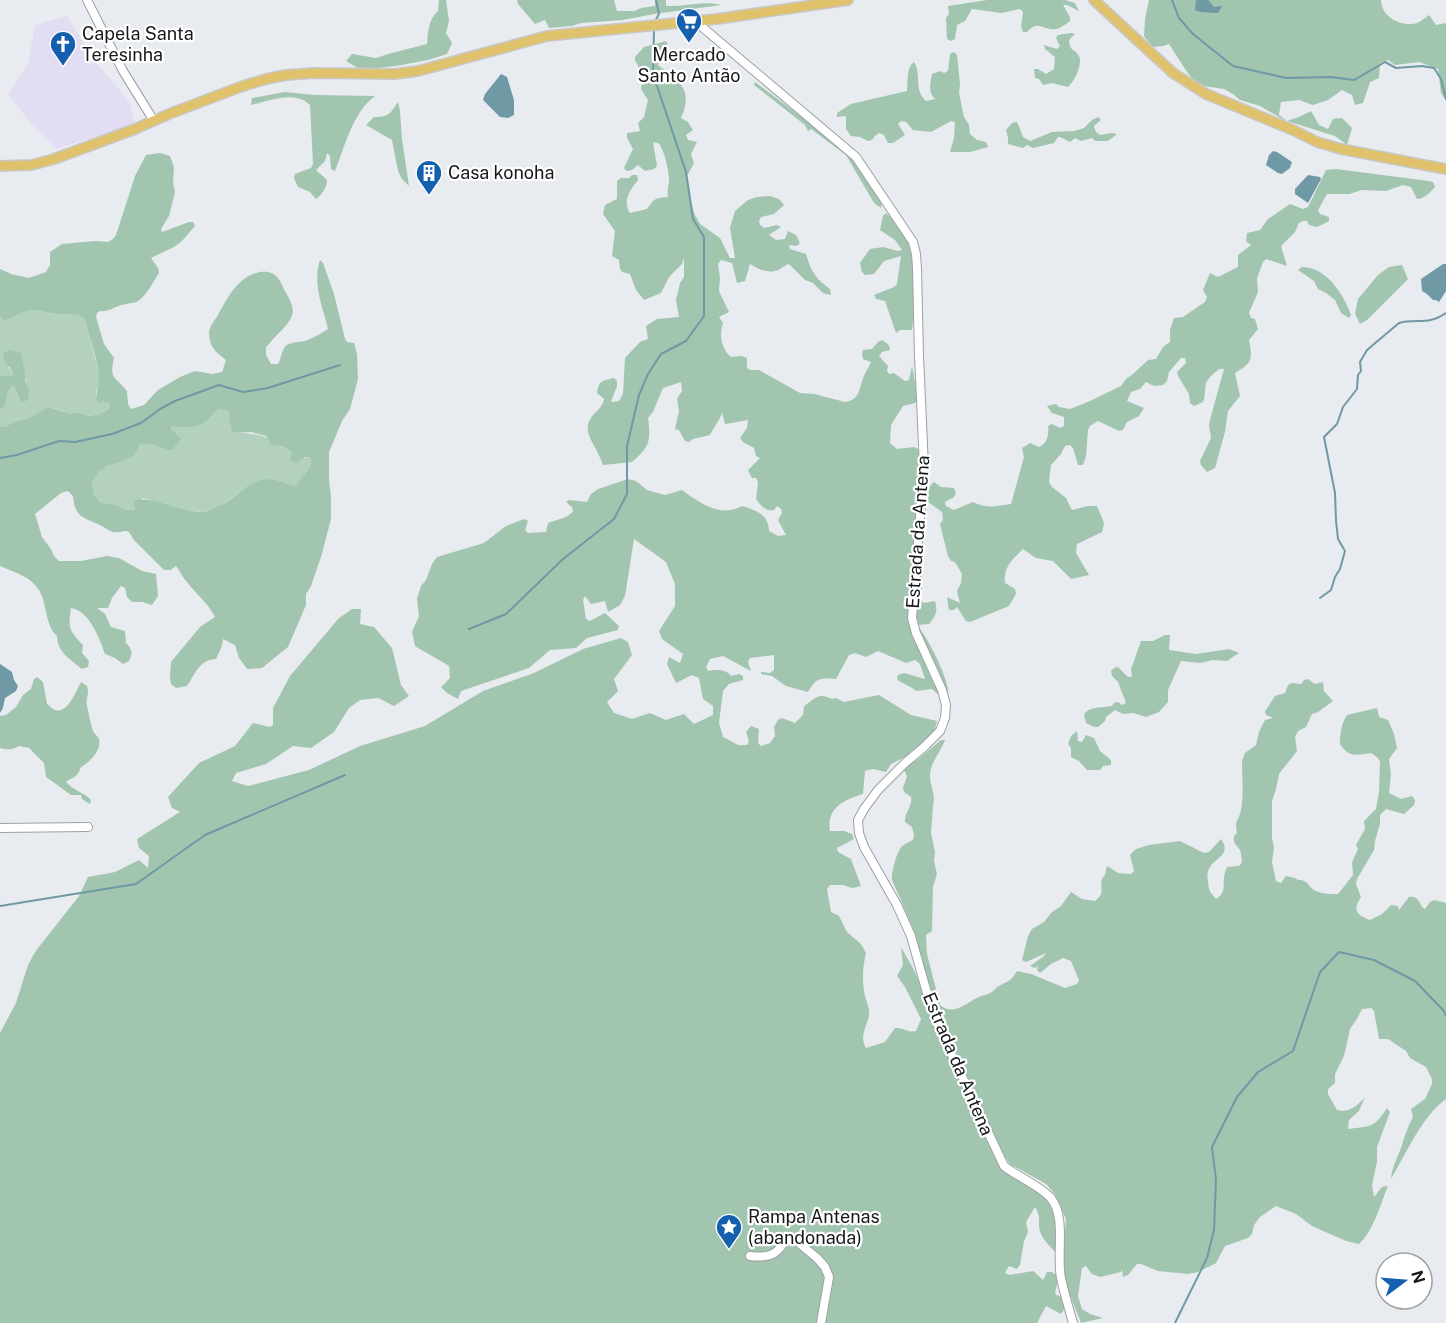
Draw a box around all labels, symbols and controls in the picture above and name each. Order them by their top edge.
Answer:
supermarket icon: Mercado Santo Antão [674,6,704,44]
place label: Capela Santa Teresinha [82,23,194,65]
church icon: Capela Santa Teresinha [48,29,78,67]
place label: Mercado Santo Antão [638,44,741,86]
building icon: Casa konoha [414,158,444,196]
place label: Casa konoha [448,162,554,183]
street label: Estrada da Antena [902,455,933,609]
street label: Estrada da Antena [919,989,998,1139]
place label: Rampa Antenas (abandonada) [748,1206,880,1248]
place icon: Rampa Antenas (abandonada) [714,1212,744,1250]
north arrow [1374,1251,1434,1311]
text: N [1407,1268,1429,1286]

